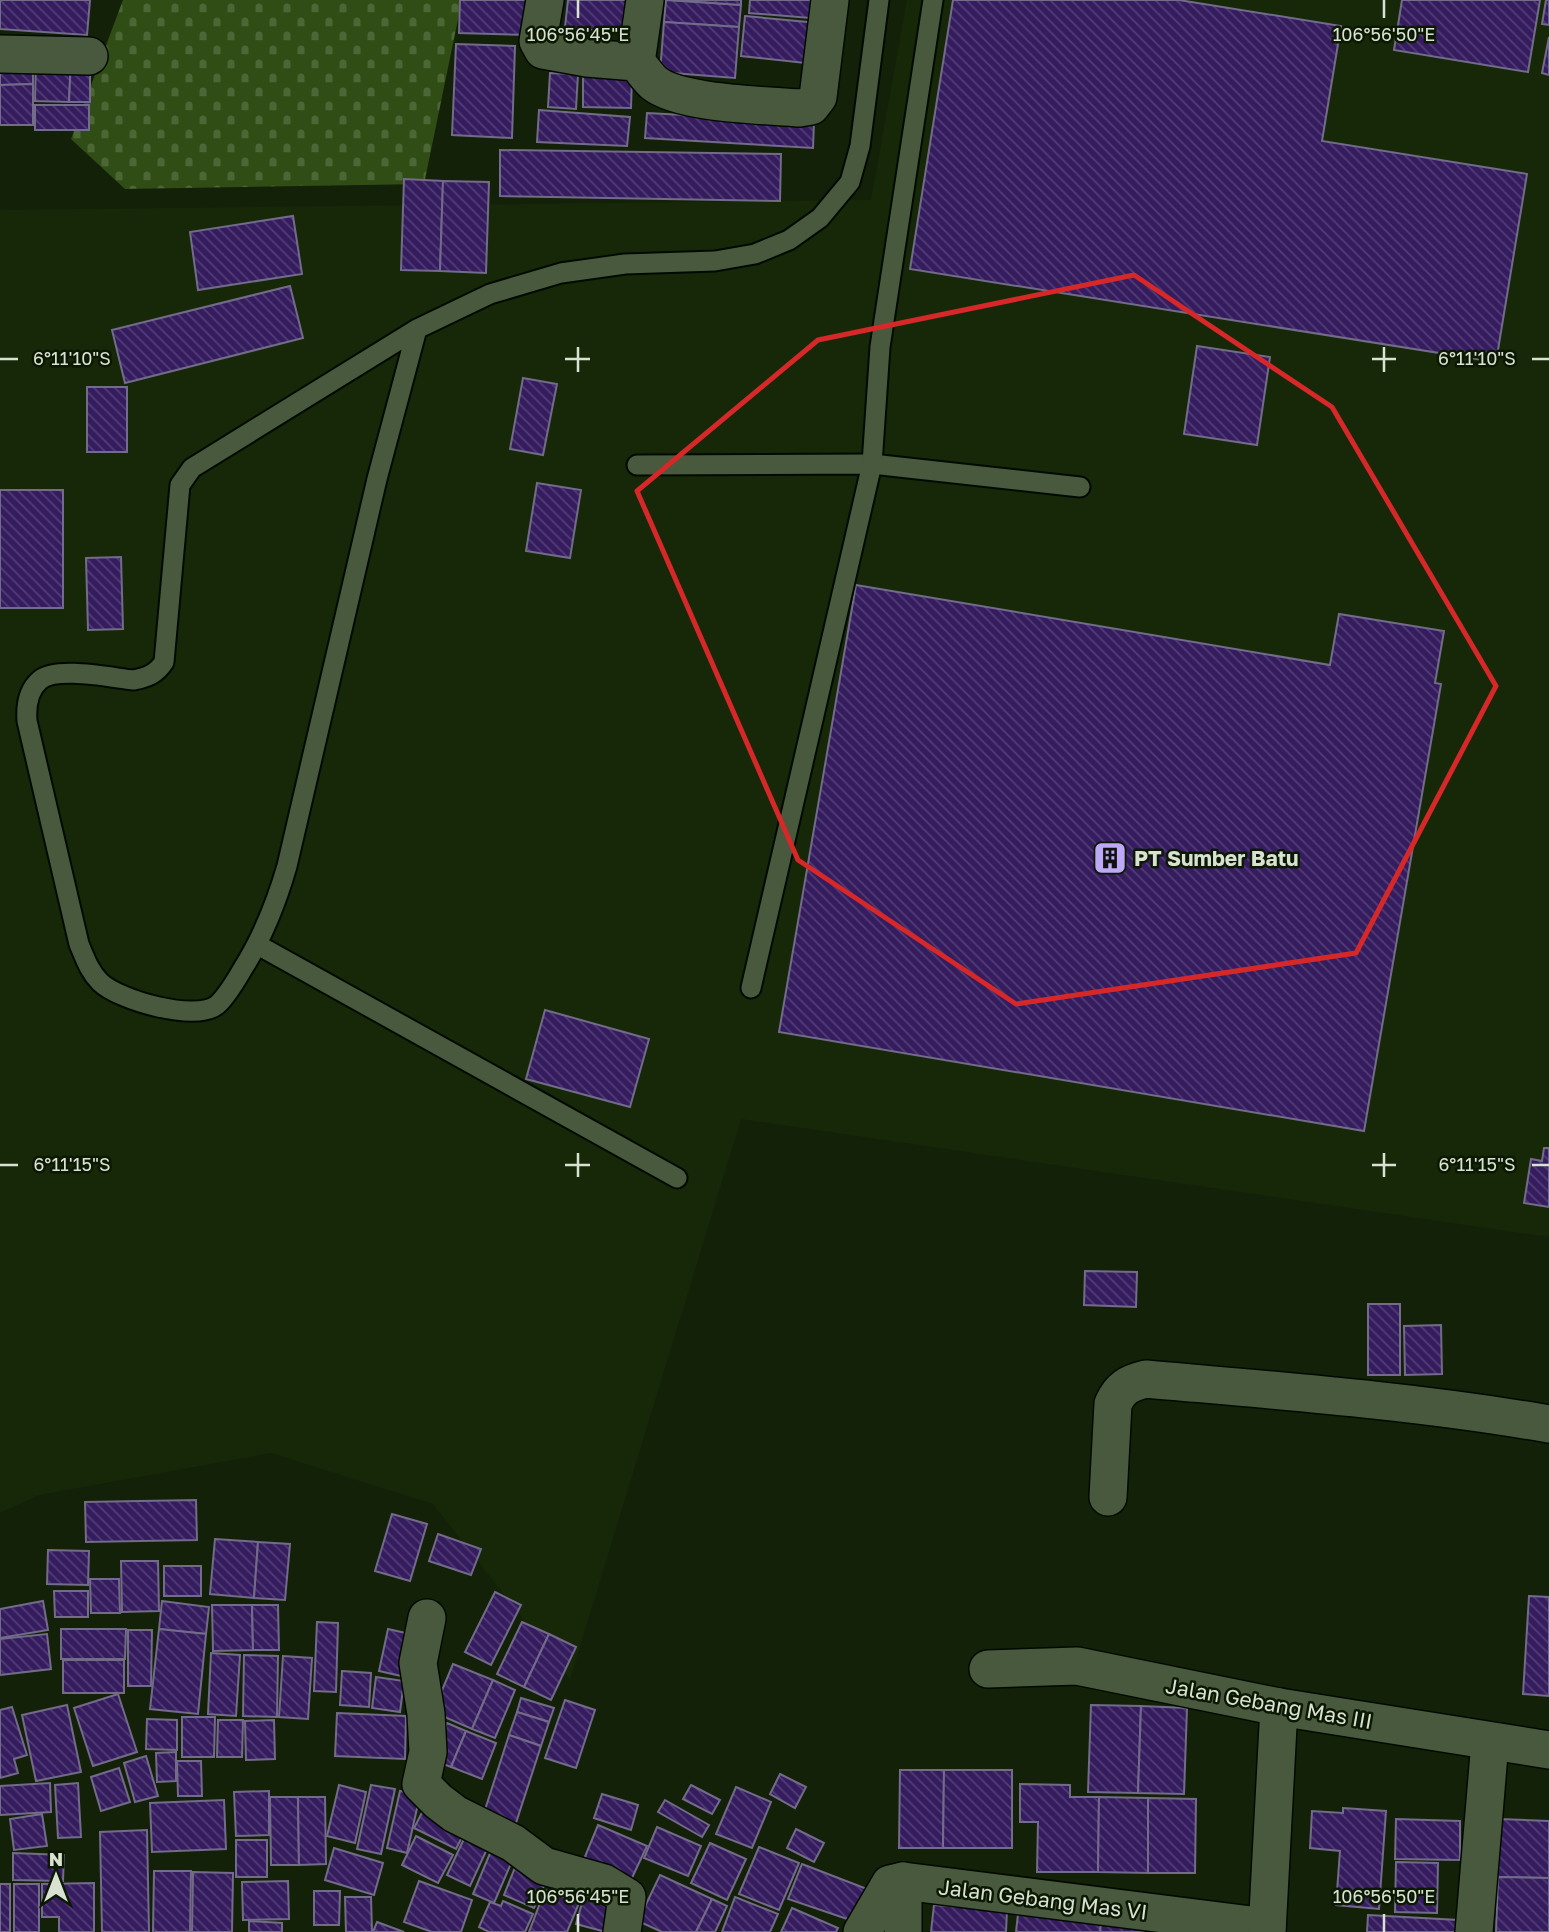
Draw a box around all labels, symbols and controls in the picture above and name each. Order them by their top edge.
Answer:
text: 106°56'45"E [527,23,629,45]
text: 106°56'50"E [1333,23,1435,45]
text: 6°11'10"S [33,347,111,369]
text: 6°11'10"S [1438,347,1516,369]
building icon: PT Sumber Batu [1091,839,1129,877]
place label: PT Sumber Batu [1134,845,1299,871]
text: 6°11'15"S [33,1153,111,1175]
text: 6°11'15"S [1438,1153,1516,1175]
street label: Jalan Gebang Mas III [1164,1672,1374,1734]
north arrow [21,1841,91,1911]
text: N [49,1847,63,1870]
street label: Jalan Gebang Mas VI [937,1873,1149,1925]
text: 106°56'45"E [527,1885,629,1907]
text: 106°56'50"E [1333,1885,1435,1907]

